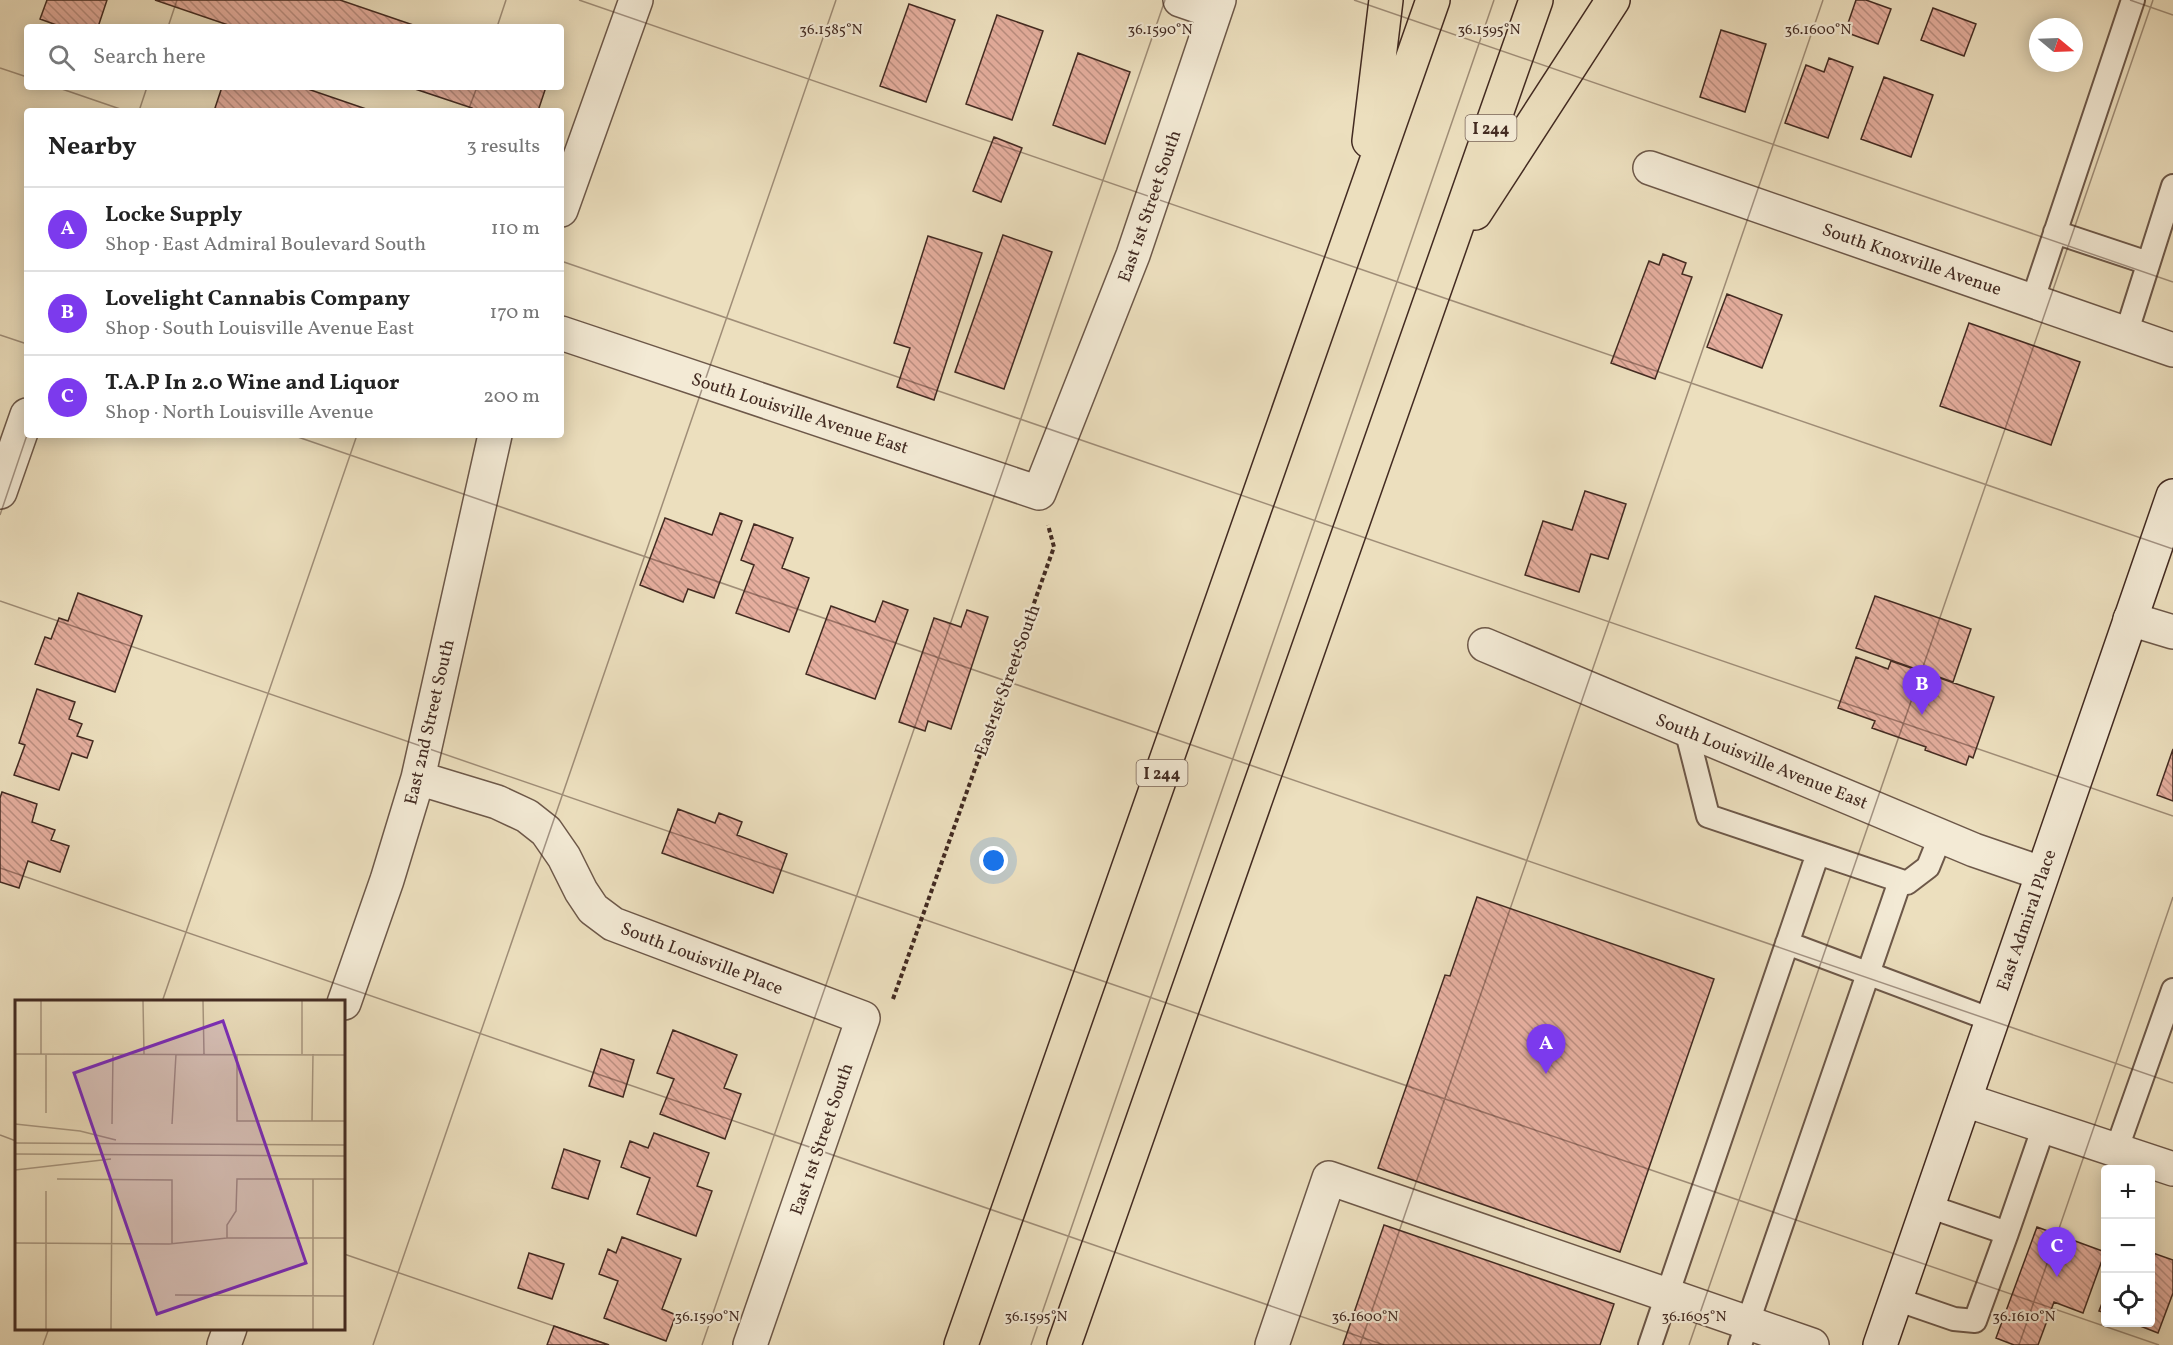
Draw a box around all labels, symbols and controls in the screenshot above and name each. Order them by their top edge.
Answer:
north arrow [2029,18,2083,72]
text: 36.1585°N [799,20,863,41]
text: 36.1590°N [1127,20,1193,41]
text: 36.1595°N [1457,20,1521,41]
text: 36.1600°N [1784,20,1852,41]
search box [24,24,564,90]
icon: search [45,41,78,74]
text: Search here [93,42,206,73]
road number: I 244 [1466,115,1516,141]
street label: East 1st Street South [1113,127,1188,286]
text: Nearby [48,129,137,165]
text: 3 results [466,133,540,161]
text: Locke Supply [105,200,242,231]
text: A [60,215,75,243]
text: 110 m [491,215,540,243]
street label: South Knoxville Avenue [1818,218,2005,303]
text: Shop · East Admiral Boulevard South [105,231,426,259]
text: Lovelight Cannabis Company [105,284,410,315]
text: B [61,299,74,327]
text: 170 m [490,299,540,327]
text: Shop · South Louisville Avenue East [105,315,414,343]
street label: South Louisville Avenue East [688,367,911,461]
text: T.A.P In 2.0 Wine and Liquor [105,368,400,399]
text: C [61,383,74,411]
text: 200 m [483,383,540,411]
text: Shop · North Louisville Avenue [105,399,374,427]
street label: East 1st Street South [969,601,1048,760]
street label: East 2nd Street South [399,637,462,808]
pin: B [1902,666,1942,715]
street label: South Louisville Avenue East [1652,708,1871,816]
road number: I 244 [1136,760,1188,786]
your location [979,846,1008,875]
street label: East Admiral Place [1991,846,2063,995]
street label: South Louisville Place [617,917,786,1002]
inset map [15,1000,345,1330]
pin: A [1526,1024,1566,1074]
street label: East 1st Street South [785,1060,860,1219]
map controls [2101,1165,2155,1327]
button: + [2101,1165,2155,1219]
button: − [2101,1219,2155,1273]
pin: C [2038,1228,2076,1277]
button: locate [2101,1273,2155,1327]
text: 36.1590°N [674,1307,740,1328]
text: 36.1595°N [1004,1307,1068,1328]
text: 36.1600°N [1331,1307,1399,1328]
text: 36.1605°N [1661,1307,1727,1328]
text: 36.1610°N [1992,1307,2056,1328]

